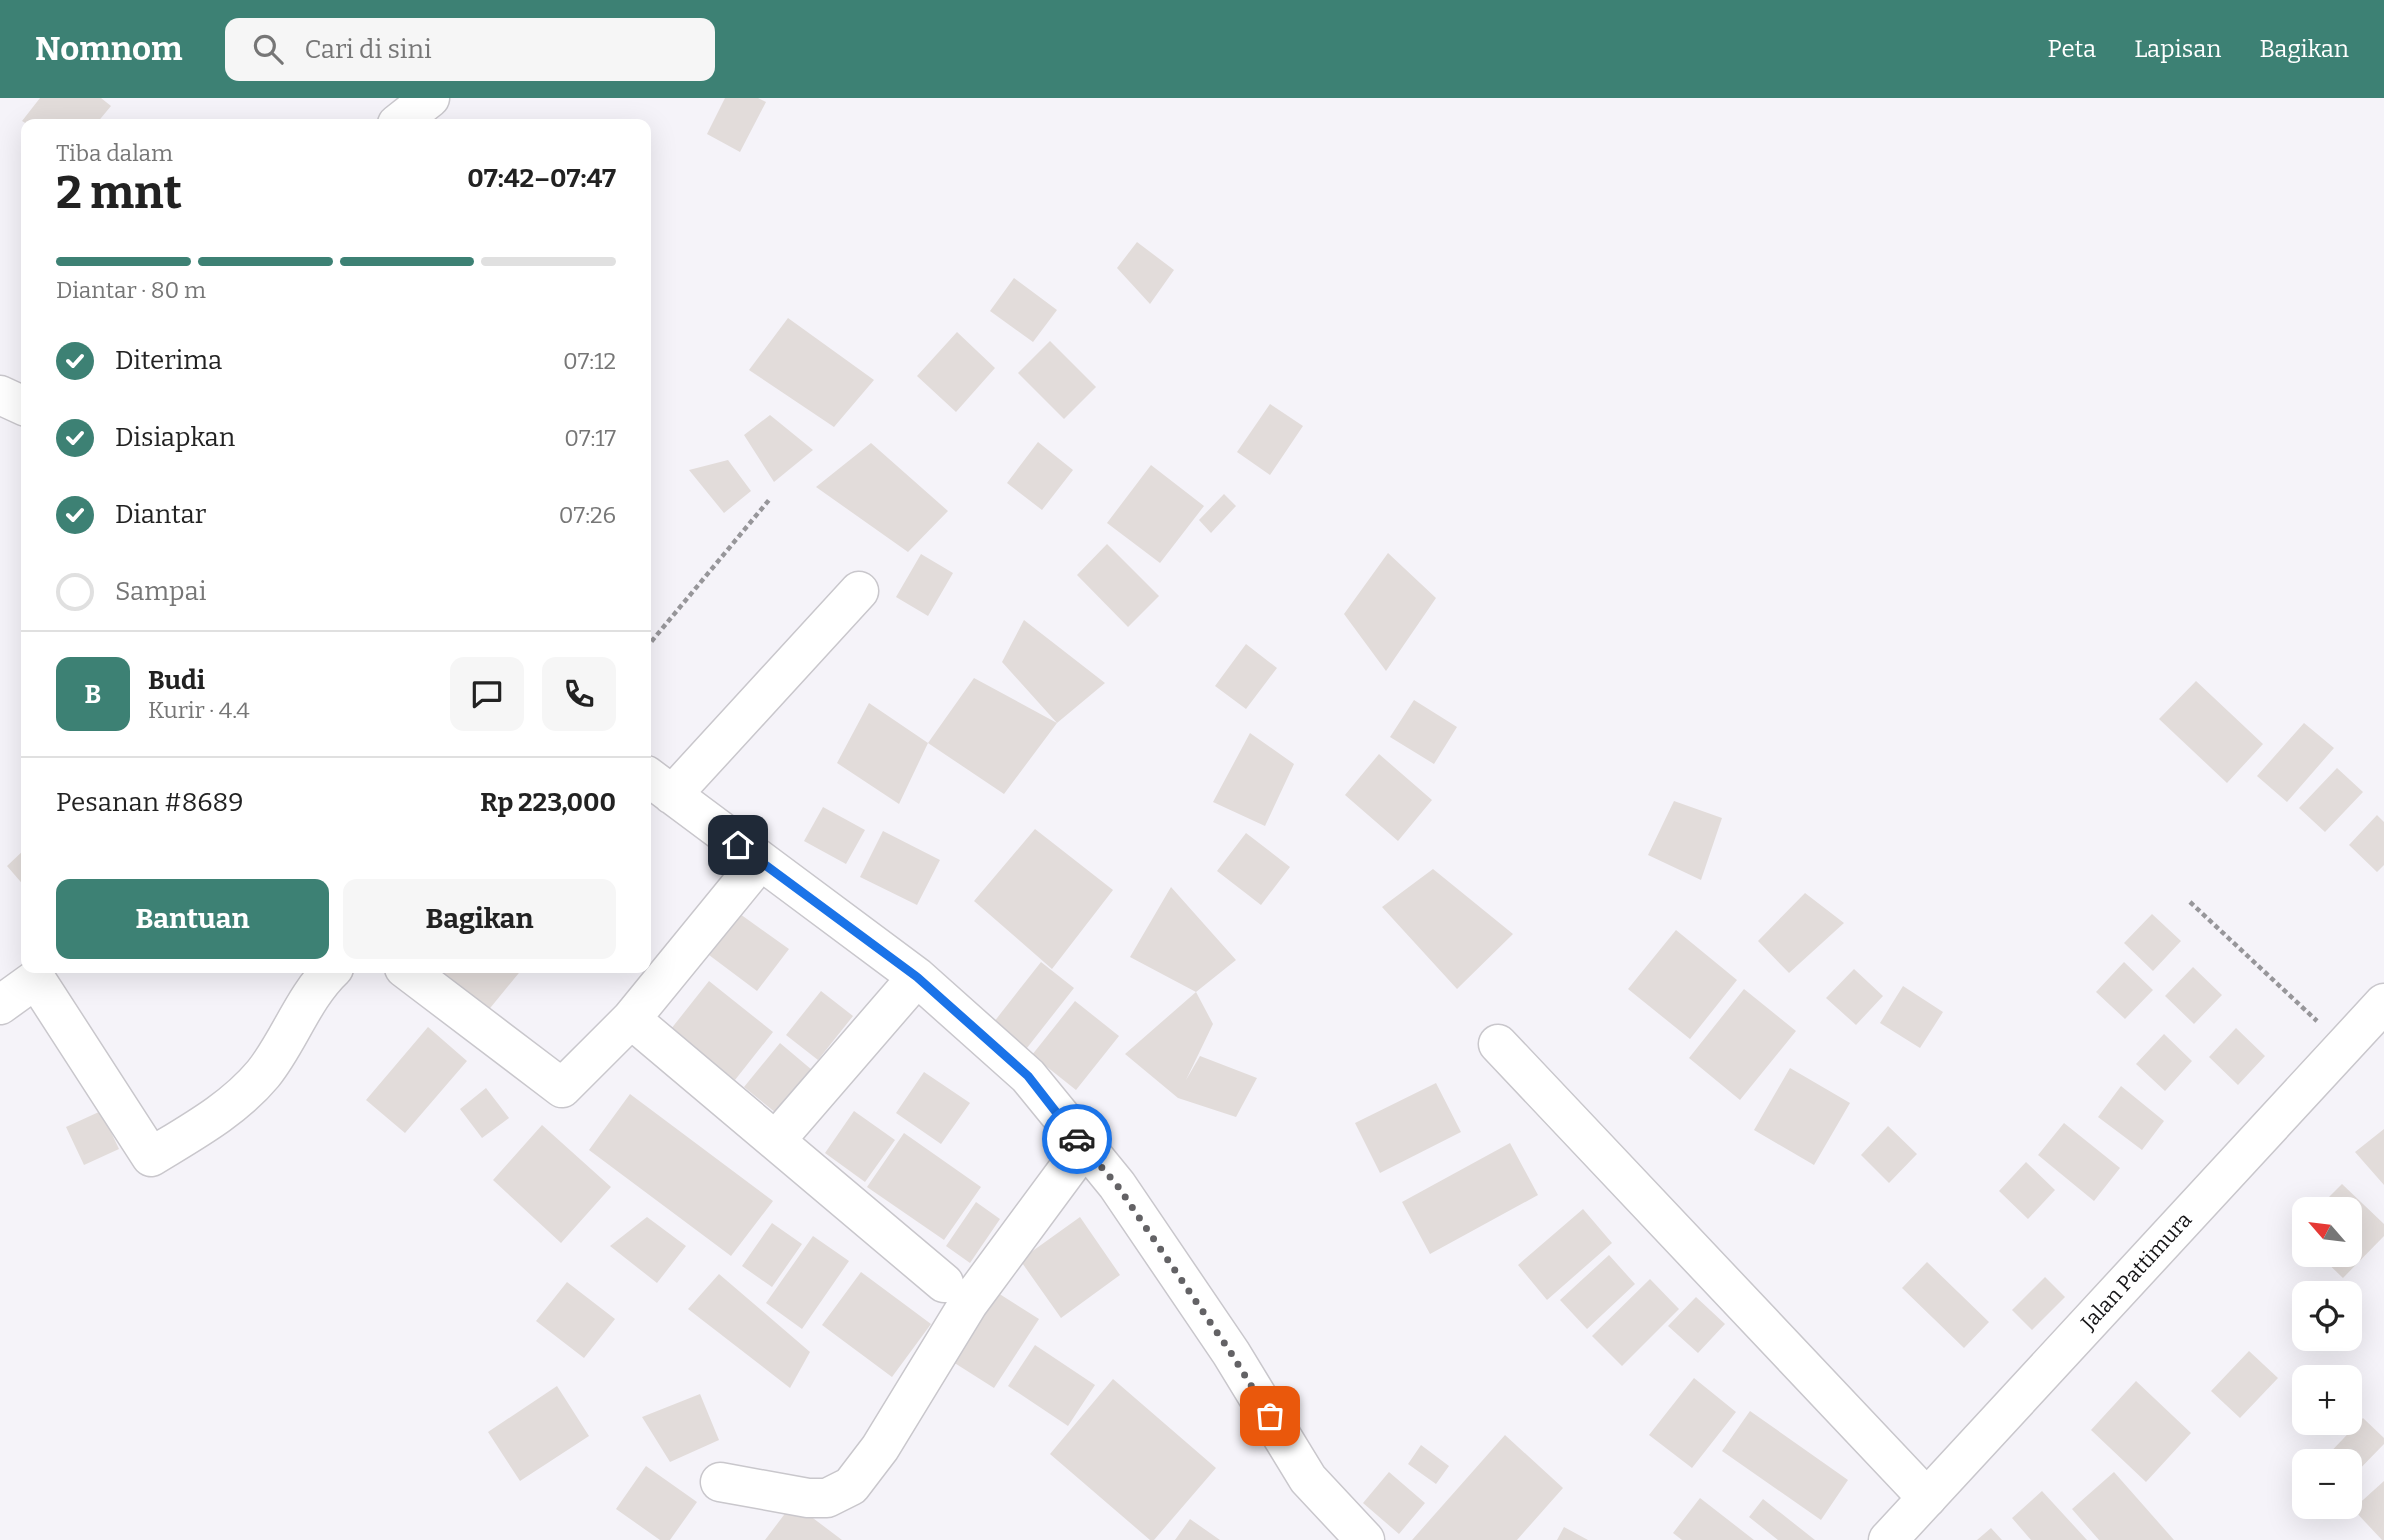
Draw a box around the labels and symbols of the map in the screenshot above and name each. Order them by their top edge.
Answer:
pin [708,815,768,875]
courier [1042,1104,1112,1174]
north arrow [2292,1197,2362,1267]
street label: Jalan Pattimura [2075,1207,2197,1336]
pin [1240,1386,1300,1446]

